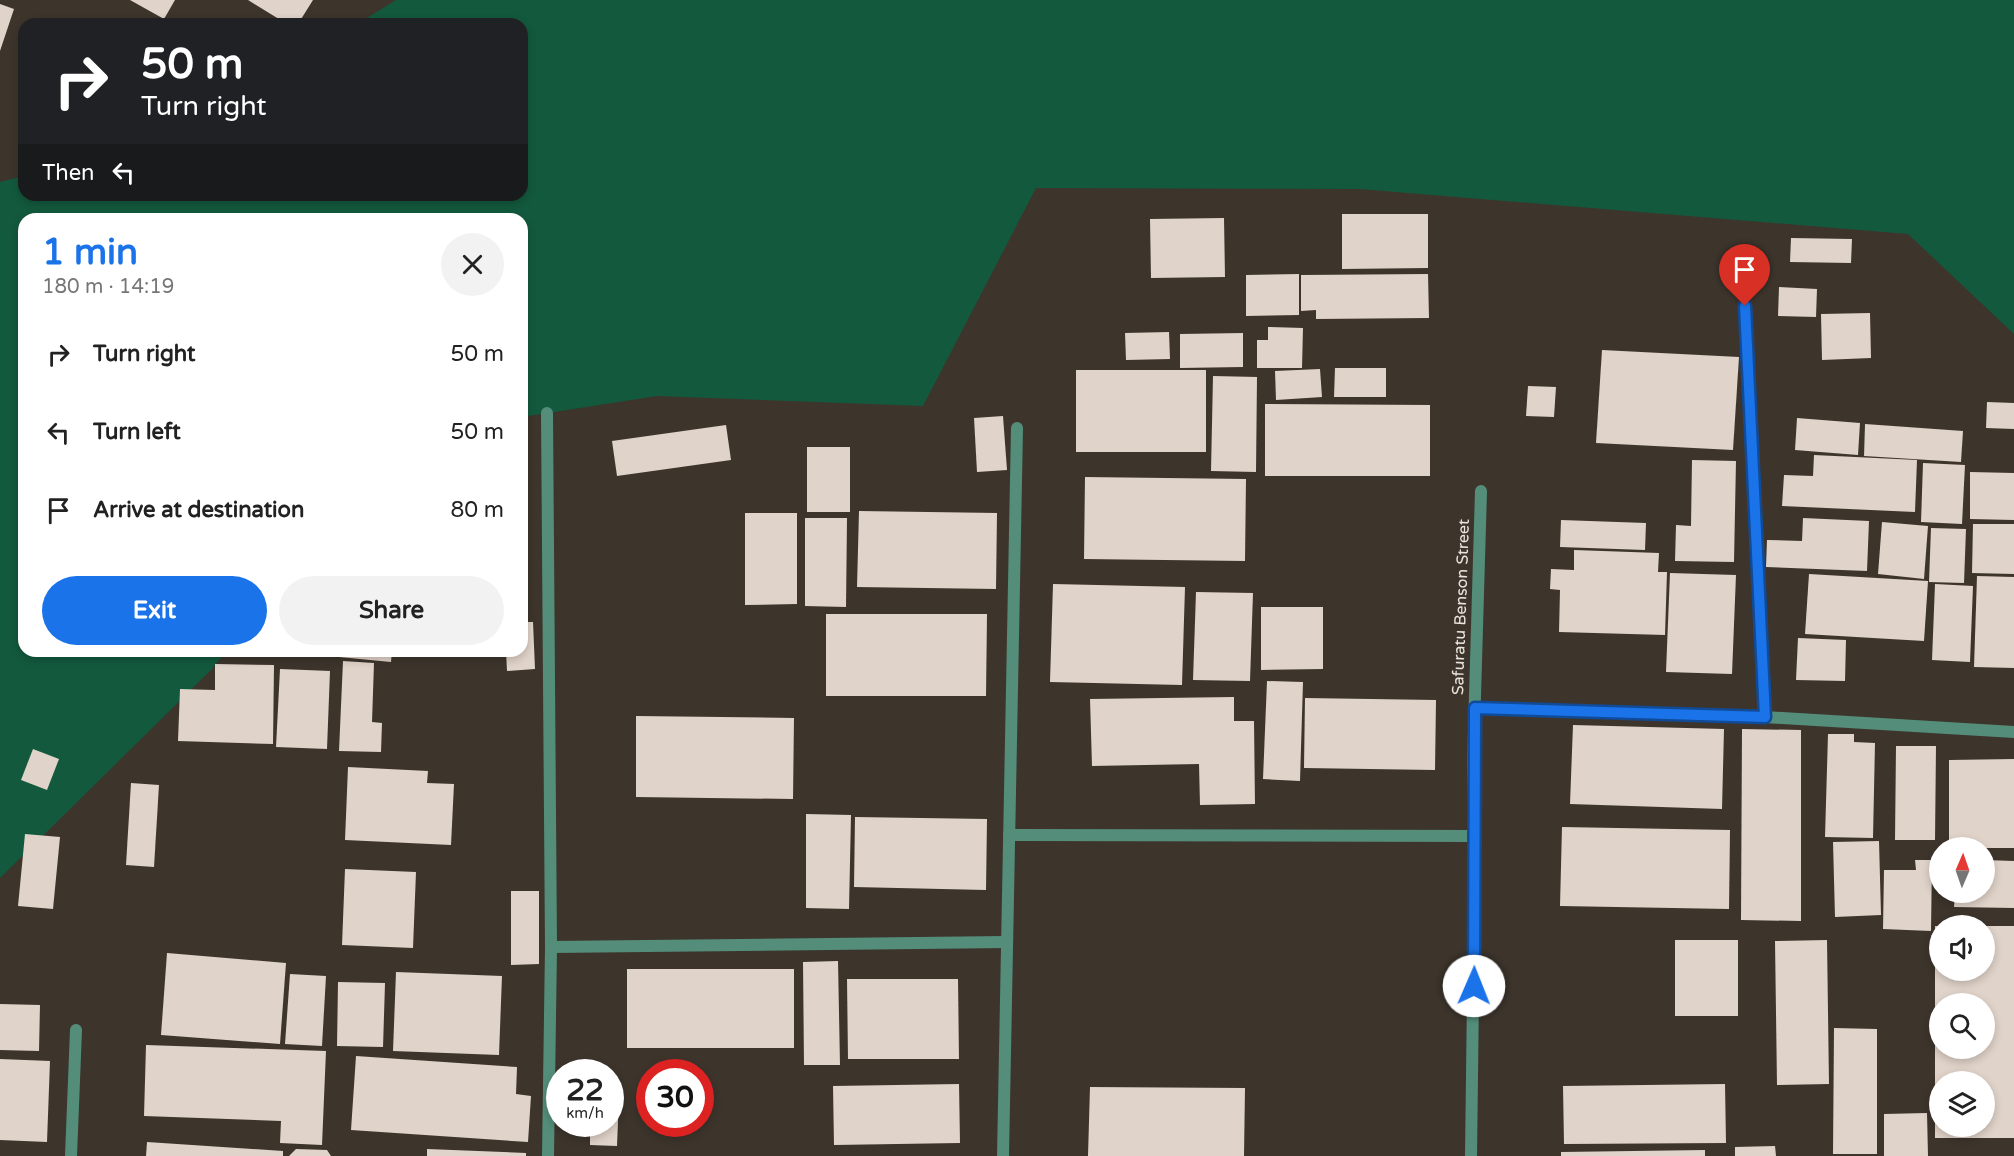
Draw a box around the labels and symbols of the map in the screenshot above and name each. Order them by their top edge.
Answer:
pin [1719,244,1770,306]
street label: Safuratu Benson Street [1448,519,1474,695]
north arrow [1929,837,1995,903]
position arrow [1442,954,1506,1018]
speed limit sign: 30 [636,1059,714,1137]

